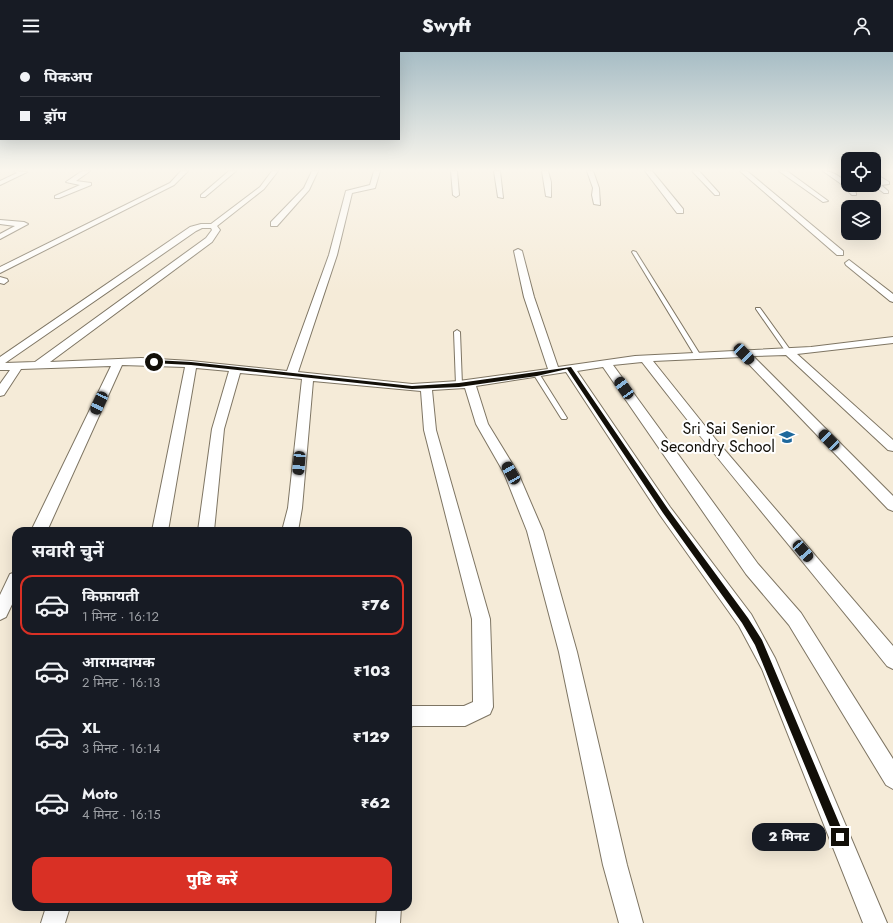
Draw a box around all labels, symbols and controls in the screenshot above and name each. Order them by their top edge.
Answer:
text: Swyft [422,13,471,39]
icon: menu [20,15,42,37]
icon: person [851,15,873,37]
text: पिकअप [44,66,92,88]
text: ड्रॉप [44,105,66,127]
map controls [841,152,881,240]
button: locate [841,152,881,192]
button: layers [841,200,881,240]
car [731,341,757,367]
route start [145,353,163,371]
car [612,375,636,401]
car [88,390,110,416]
place label: Sri Sai Senior Secondry School [660,417,776,458]
car [816,427,842,453]
school or university icon: Sri Sai Senior Secondry School [778,428,796,446]
car [292,451,306,475]
car [500,460,522,486]
text: सवारी चुनें [32,538,104,564]
car [791,538,815,564]
text: किफ़ायती [82,585,139,607]
icon: car [34,587,70,623]
text: ₹76 [361,594,390,616]
text: 1 मिनट · 16:12 [82,607,159,626]
text: आरामदायक [82,651,155,673]
icon: car [34,653,70,689]
text: ₹103 [354,660,390,682]
text: 2 मिनट · 16:13 [82,673,160,692]
text: XL [82,717,100,739]
icon: car [34,719,70,755]
text: ₹129 [353,726,390,748]
text: 3 मिनट · 16:14 [82,739,160,758]
text: Moto [82,783,118,805]
icon: car [34,785,70,821]
text: ₹62 [361,792,390,814]
text: 4 मिनट · 16:15 [82,805,161,824]
callout: 2 मिनट [752,823,826,851]
text: 2 मिनट [769,827,809,846]
route end [831,828,849,846]
button: पुष्टि करें [32,857,392,903]

